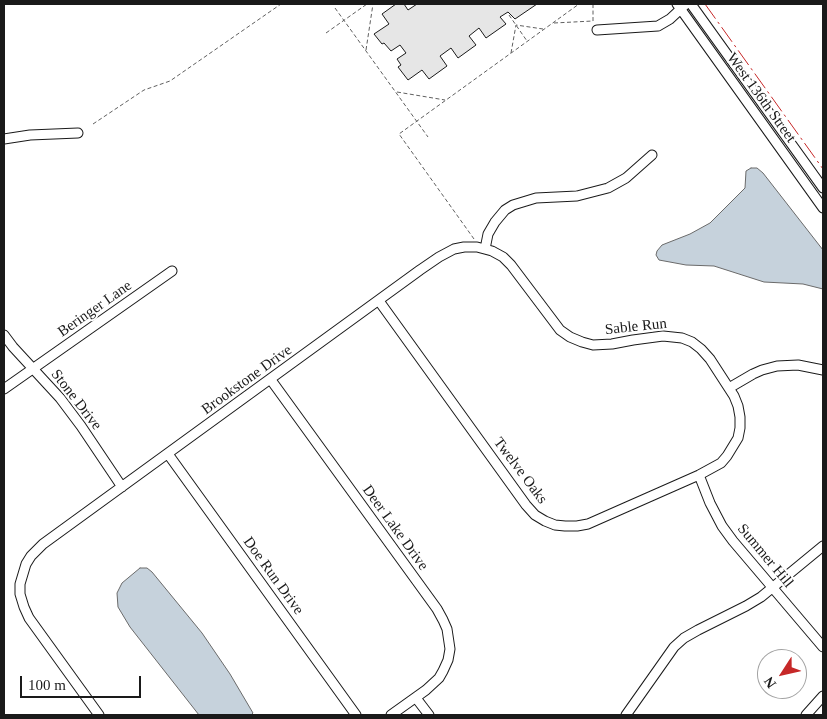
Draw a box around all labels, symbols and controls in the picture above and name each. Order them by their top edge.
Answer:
street label: West 136th Street [722,50,800,146]
street label: Beringer Lane [55,277,135,341]
street label: Sable Run [604,315,668,339]
street label: Brookstone Drive [198,341,296,419]
street label: Stone Drive [47,366,105,434]
street label: Twelve Oaks [489,434,551,508]
street label: Deer Lake Drive [358,482,432,574]
street label: Summer Hill [733,520,797,592]
street label: Doe Run Drive [239,534,307,618]
north arrow [757,649,807,699]
scale bar [22,666,144,698]
text: N [761,674,779,691]
text: 100 m [28,677,66,693]

